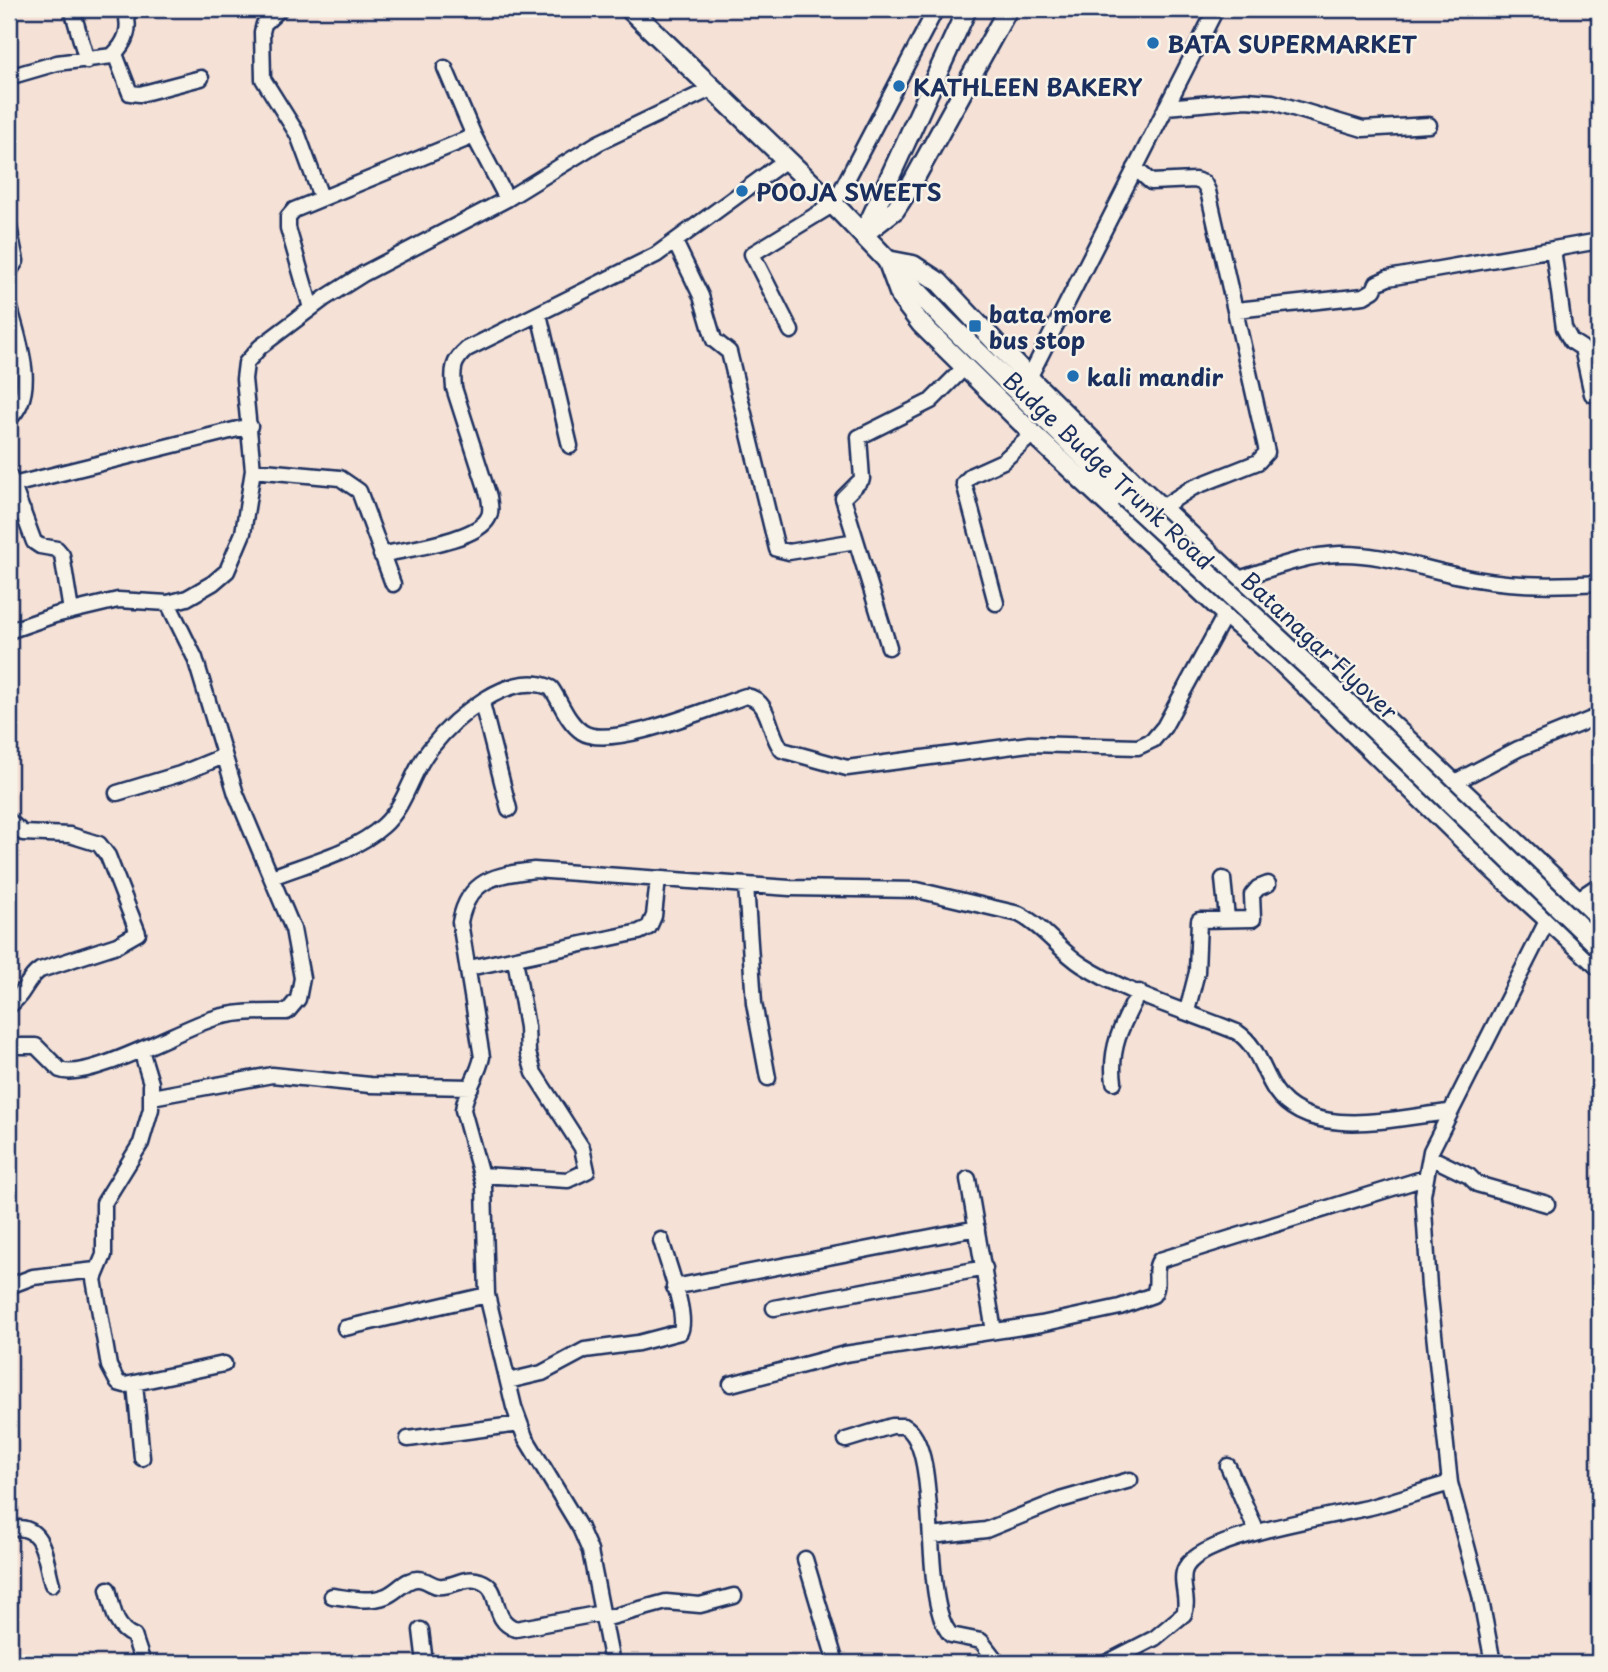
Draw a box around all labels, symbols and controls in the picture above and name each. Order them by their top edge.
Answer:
place label: BATA SUPERMARKET [1167,26,1417,61]
marker: BATA SUPERMARKET [1145,35,1161,51]
place label: KATHLEEN BAKERY [913,69,1142,104]
marker: KATHLEEN BAKERY [891,78,907,94]
place label: POOJA SWEETS [756,174,942,209]
marker: POOJA SWEETS [734,183,750,199]
place label: bata more bus stop [989,296,1112,357]
marker: bata more bus stop [967,318,983,334]
place label: kali mandir [1087,359,1223,394]
street label: Budge Budge Trunk Road [996,363,1222,577]
marker: kali mandir [1065,368,1081,384]
street label: Batanagar Flyover [1234,563,1407,727]

